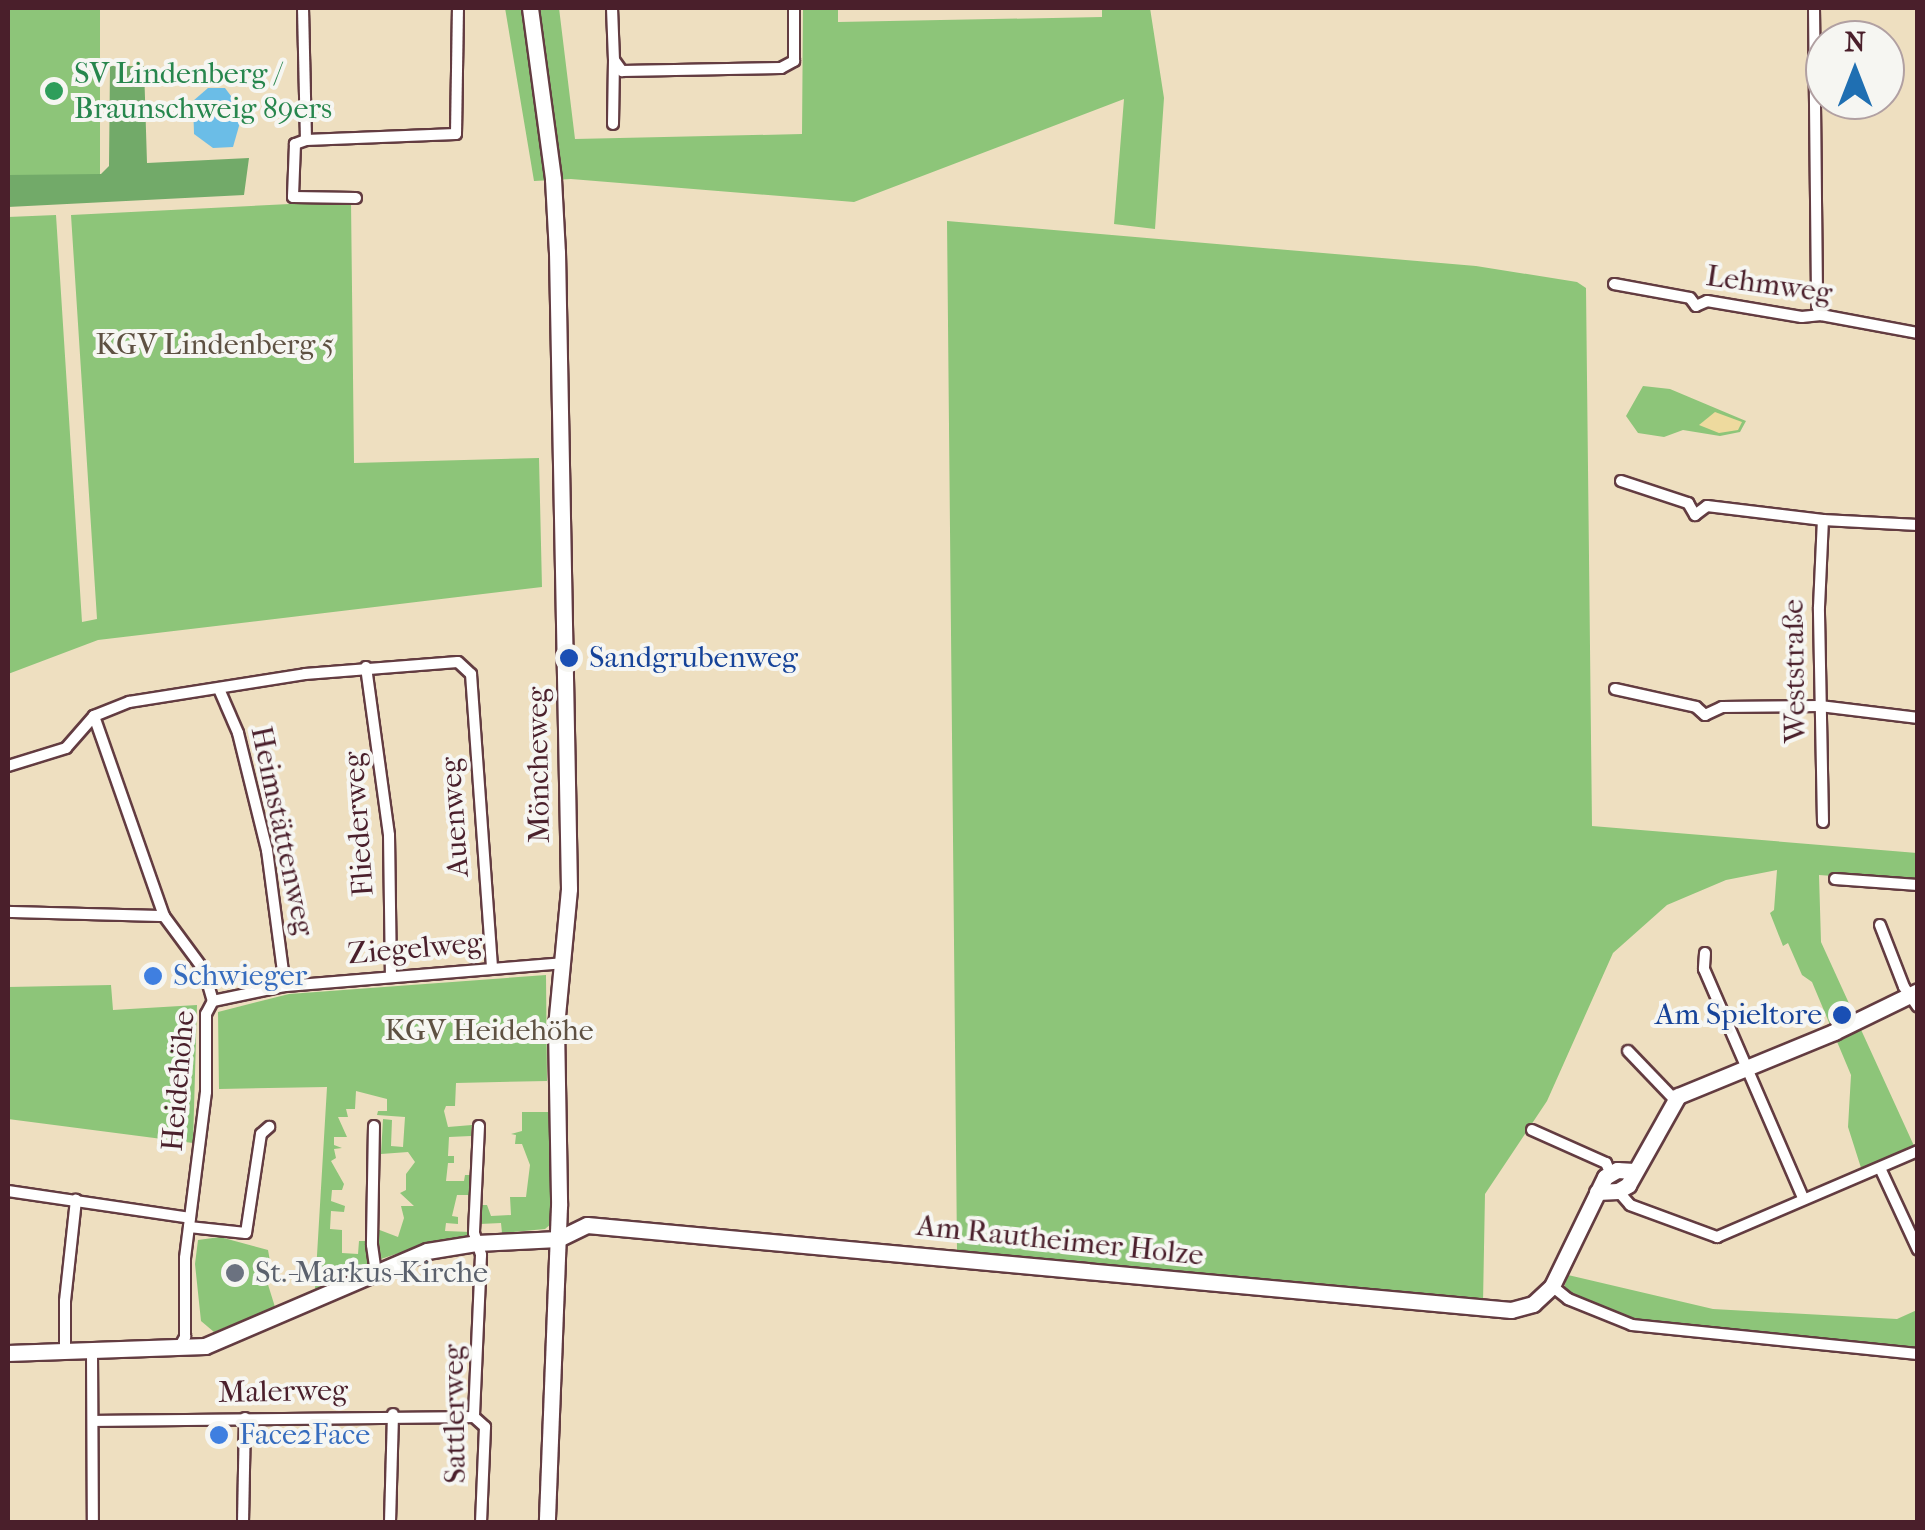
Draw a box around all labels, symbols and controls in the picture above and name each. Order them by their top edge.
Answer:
north arrow [1805,20,1905,120]
text: N [1844,25,1866,58]
place label: SV Lindenberg / Braunschweig 89ers [74,56,332,126]
marker: SV Lindenberg / Braunschweig 89ers [43,80,65,102]
street label: Lehmweg [1704,258,1834,312]
park label: KGV Lindenberg 5 [95,327,335,363]
street label: Weststraße [1776,599,1814,743]
place label: Sandgrubenweg [589,640,798,676]
marker: Sandgrubenweg [558,647,580,669]
street label: Möncheweg [520,687,558,843]
street label: Heimstättenweg [242,723,322,939]
street label: Fliederweg [336,750,382,898]
street label: Auenweg [433,756,477,878]
street label: Ziegelweg [346,925,484,973]
place label: Schwieger [173,958,307,994]
marker: Schwieger [142,965,164,987]
place label: Am Spieltore [1655,997,1822,1033]
marker: Am Spieltore [1831,1004,1853,1026]
street label: Heidehöhe [155,1009,203,1153]
park label: KGV Heidehöhe [384,1013,594,1049]
street label: Am Rautheimer Holze [915,1208,1205,1274]
place label: St.-Markus-Kirche [255,1255,488,1291]
marker: St.-Markus-Kirche [224,1262,246,1284]
street label: Sattlerweg [436,1344,474,1484]
street label: Malerweg [218,1373,348,1411]
place label: Face2Face [239,1417,370,1453]
marker: Face2Face [208,1424,230,1446]

